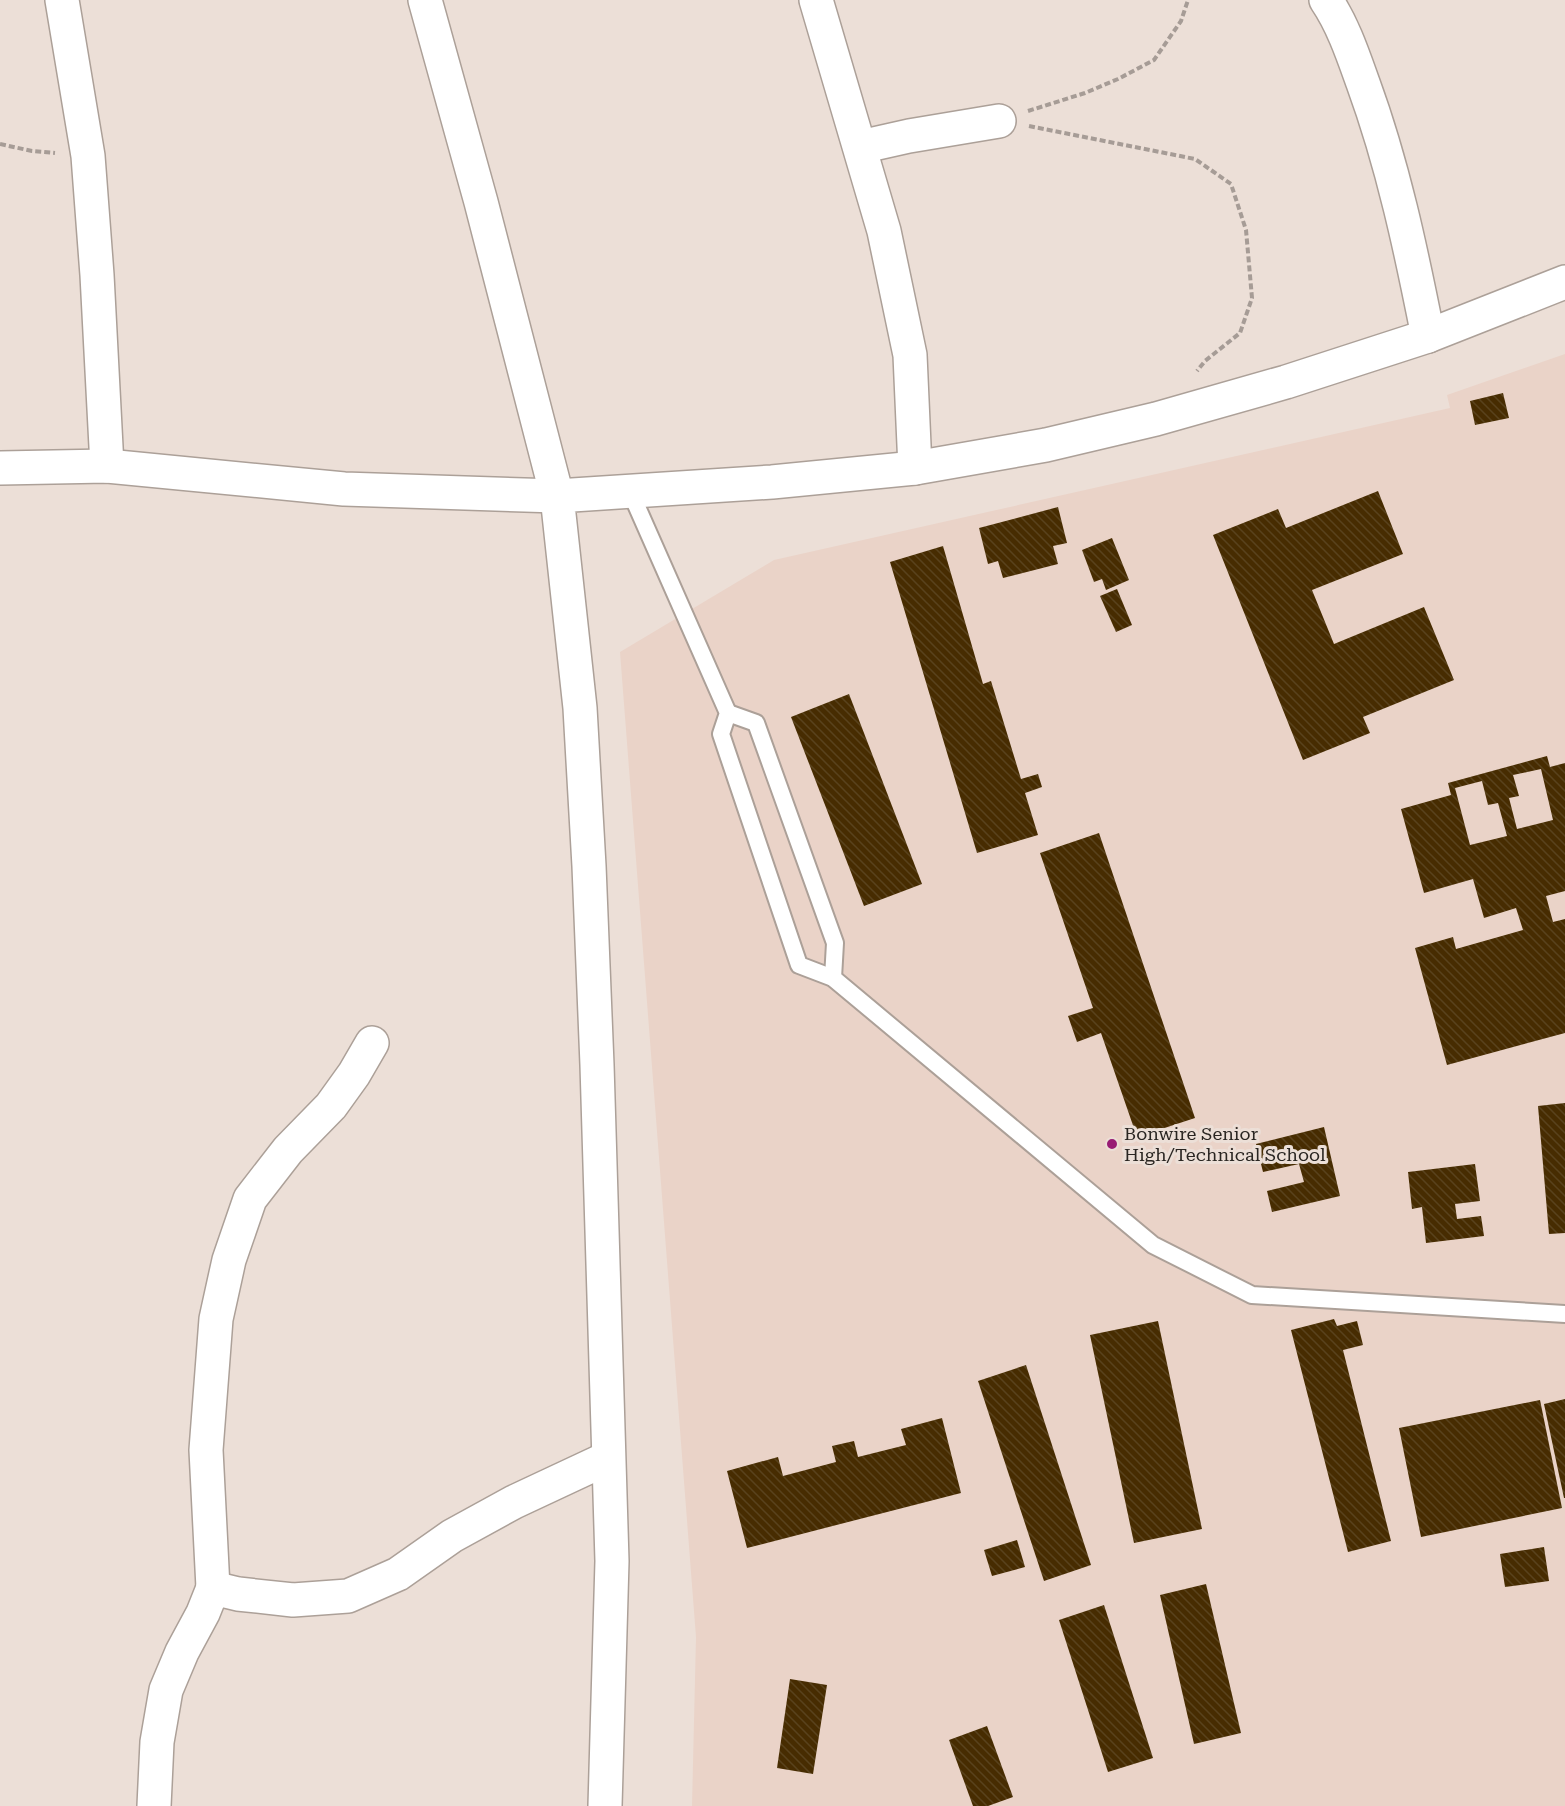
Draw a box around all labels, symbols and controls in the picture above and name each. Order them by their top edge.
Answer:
place label: Bonwire Senior High/Technical School [1124,1123,1326,1165]
marker: Bonwire Senior High/Technical School [1105,1137,1119,1151]

